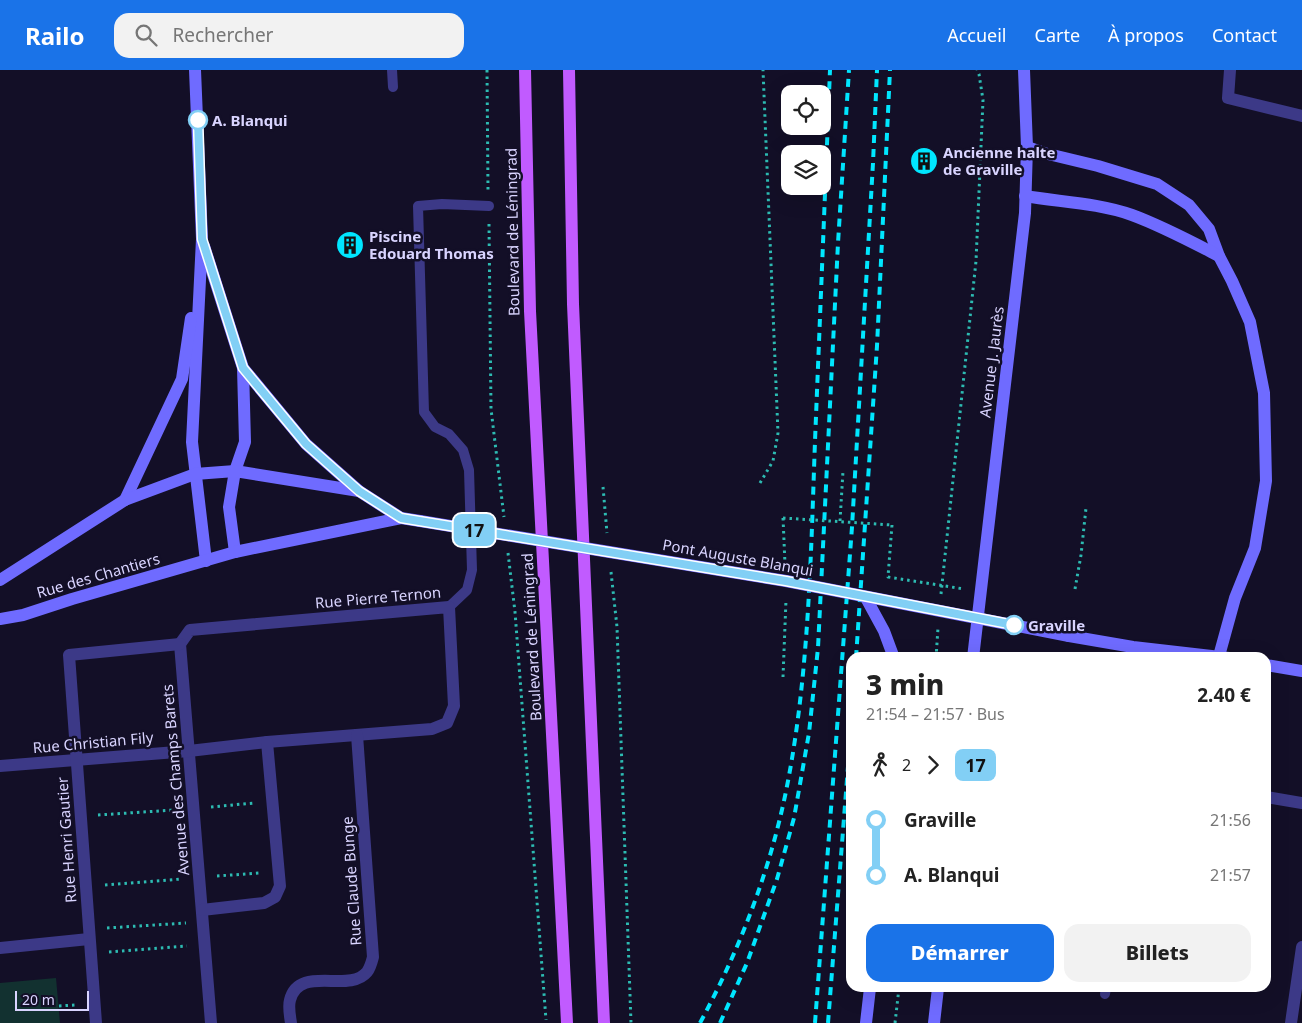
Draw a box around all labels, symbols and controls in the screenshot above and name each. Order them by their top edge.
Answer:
search box [114,13,464,58]
text: Railo [25,19,84,52]
icon: search [132,21,160,49]
text: Rechercher [172,22,273,48]
text: Accueil [947,23,1007,47]
text: Carte [1035,23,1080,47]
text: À propos [1108,23,1184,47]
text: Contact [1212,23,1277,47]
map controls [781,85,831,195]
button: locate [781,85,831,135]
marker: A. Blanqui [188,110,208,130]
place label: A. Blanqui [212,110,287,130]
place label: Ancienne halte de Graville [943,142,1055,179]
button: layers [781,145,831,195]
building icon: Ancienne halte de Graville [909,146,939,176]
street label: Boulevard de Léningrad [501,148,523,316]
place label: Piscine Edouard Thomas [369,226,494,263]
building icon: Piscine Edouard Thomas [335,230,365,260]
street label: Avenue J. Jaurès [974,305,1008,419]
line badge: 17 [452,514,496,546]
text: 17 [464,518,484,542]
street label: Pont Auguste Blanqui [661,534,815,580]
street label: Rue des Chantiers [34,548,162,602]
street label: Boulevard de Léningrad [517,552,545,722]
street label: Rue Pierre Ternon [314,582,442,612]
marker: Graville [1004,615,1024,635]
place label: Graville [1028,615,1085,635]
text: 3 min [866,665,944,703]
text: 2.40 € [1197,682,1251,708]
street label: Avenue des Champs Barets [157,684,193,876]
text: 21:54 – 21:57 · Bus [866,703,1005,725]
street label: Rue Christian Fily [32,727,154,757]
icon: walk [866,751,894,779]
icon: forward [919,751,947,779]
text: 17 [965,753,986,777]
text: 2 [902,754,911,776]
street label: Rue Henri Gautier [52,776,80,904]
text: Graville [904,807,976,833]
text: 21:56 [1210,809,1251,831]
street label: Rue Claude Bunge [337,816,365,946]
text: A. Blanqui [904,862,1000,888]
text: 21:57 [1210,864,1251,886]
button: Démarrer [866,924,1054,982]
button: Billets [1064,924,1251,982]
scale bar [15,988,89,1011]
text: 20 m [22,990,55,1009]

